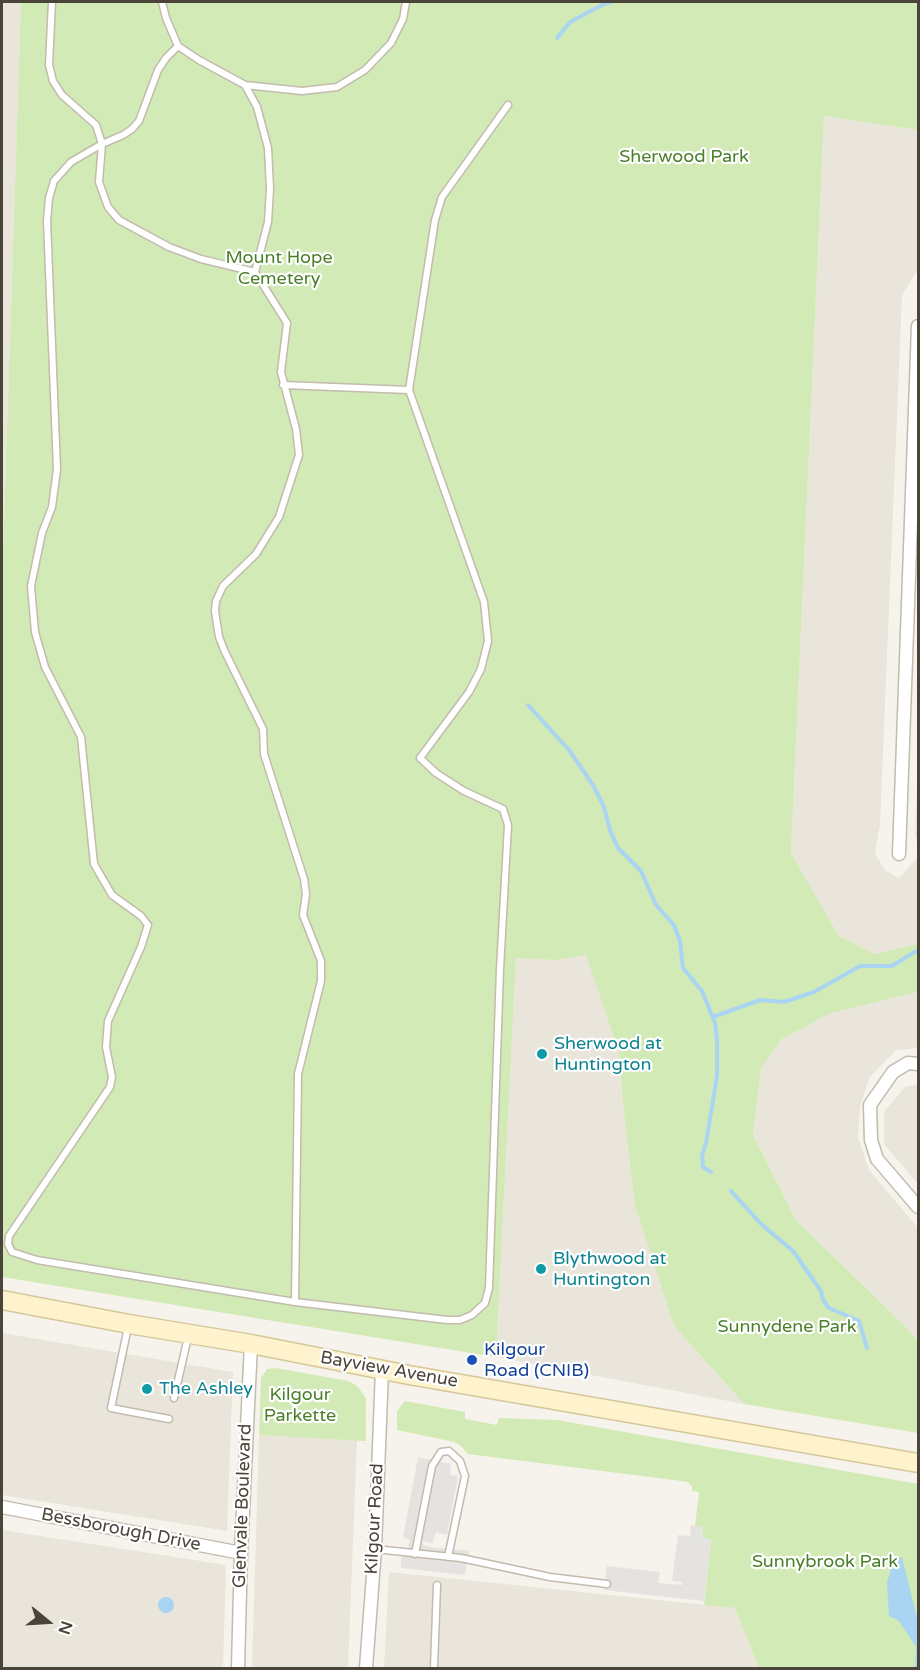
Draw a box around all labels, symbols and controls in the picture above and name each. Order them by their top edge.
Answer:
park label: Sherwood Park [619,146,749,168]
park label: Mount Hope Cemetery [225,247,333,290]
place label: Sherwood at Huntington [554,1033,662,1076]
marker: Sherwood at Huntington [535,1047,549,1061]
place label: Blythwood at Huntington [553,1248,666,1290]
marker: Blythwood at Huntington [534,1262,548,1276]
park label: Sunnydene Park [717,1316,857,1338]
place label: Kilgour Road (CNIB) [484,1339,589,1382]
street label: Bayview Avenue [318,1347,460,1393]
marker: Kilgour Road (CNIB) [465,1353,479,1367]
place label: The Ashley [159,1378,253,1400]
marker: The Ashley [140,1382,154,1396]
park label: Kilgour Parkette [264,1384,336,1426]
street label: Glenvale Boulevard [229,1423,257,1589]
street label: Kilgour Road [361,1463,389,1575]
street label: Bessborough Drive [39,1504,203,1556]
park label: Sunnybrook Park [752,1551,898,1573]
north arrow [18,1592,78,1652]
text: N [54,1618,77,1637]

